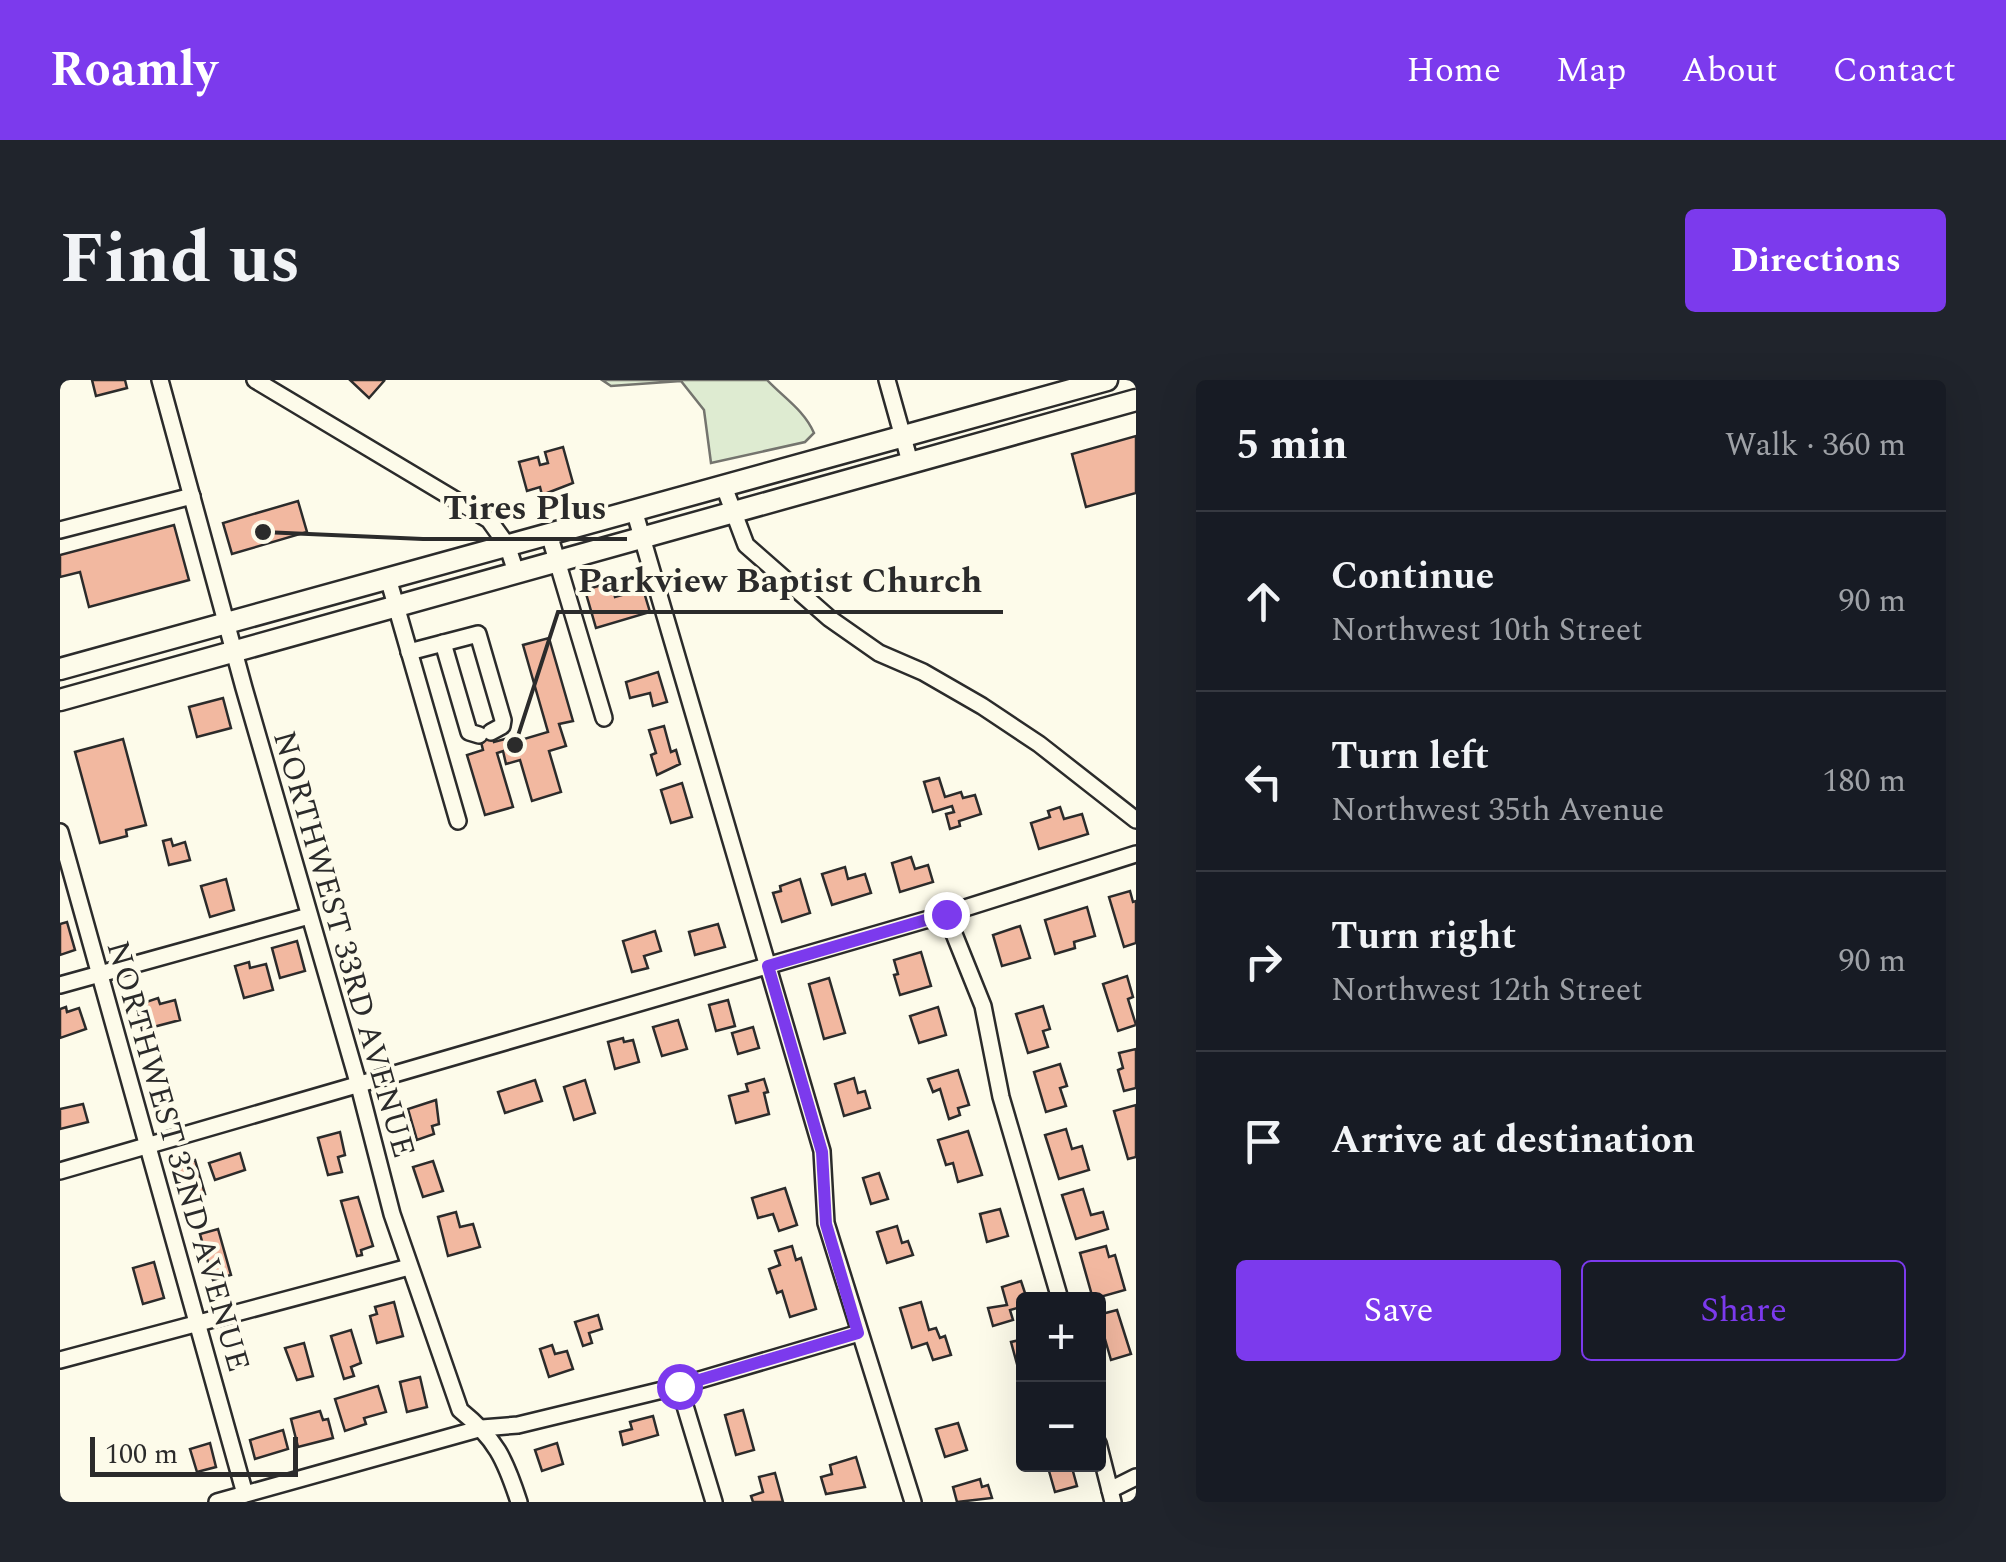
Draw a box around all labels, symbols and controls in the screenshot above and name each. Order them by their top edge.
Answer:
text: Roamly [50,34,217,107]
text: Home [1407,44,1501,97]
text: Map [1556,44,1626,97]
text: About [1681,44,1778,97]
text: Contact [1833,44,1956,97]
text: Find us [60,207,301,313]
button: Directions [1685,209,1946,312]
text: 5 min [1236,414,1348,477]
text: Walk · 360 m [1725,421,1906,470]
callout: Tires Plus [423,474,627,539]
text: Tires Plus [443,482,607,535]
callout: Parkview Baptist Church [558,547,1003,612]
text: Continue [1331,548,1494,606]
text: Parkview Baptist Church [578,555,982,608]
icon: ahead [1236,574,1291,629]
text: 90 m [1838,577,1906,626]
text: Northwest 10th Street [1331,606,1643,655]
street label: NORTHWEST 33RD AVENUE [259,725,428,1164]
text: Turn left [1331,728,1489,786]
icon: left [1236,754,1291,809]
text: 180 m [1822,757,1906,806]
text: Northwest 35th Avenue [1331,786,1664,835]
route end [924,892,970,938]
text: Turn right [1331,908,1516,966]
icon: right [1236,934,1291,989]
street label: NORTHWEST 32ND AVENUE [93,935,263,1378]
text: 90 m [1838,937,1906,986]
text: Northwest 12th Street [1331,966,1643,1015]
text: Arrive at destination [1331,1112,1695,1170]
icon: arrive [1236,1114,1291,1169]
button: Save [1236,1260,1561,1361]
button: Share [1581,1260,1906,1361]
map controls [1016,1292,1106,1472]
button: + [1016,1292,1106,1382]
route start [657,1364,703,1410]
button: − [1016,1382,1106,1472]
scale bar [90,1432,298,1476]
text: 100 m [105,1433,178,1476]

